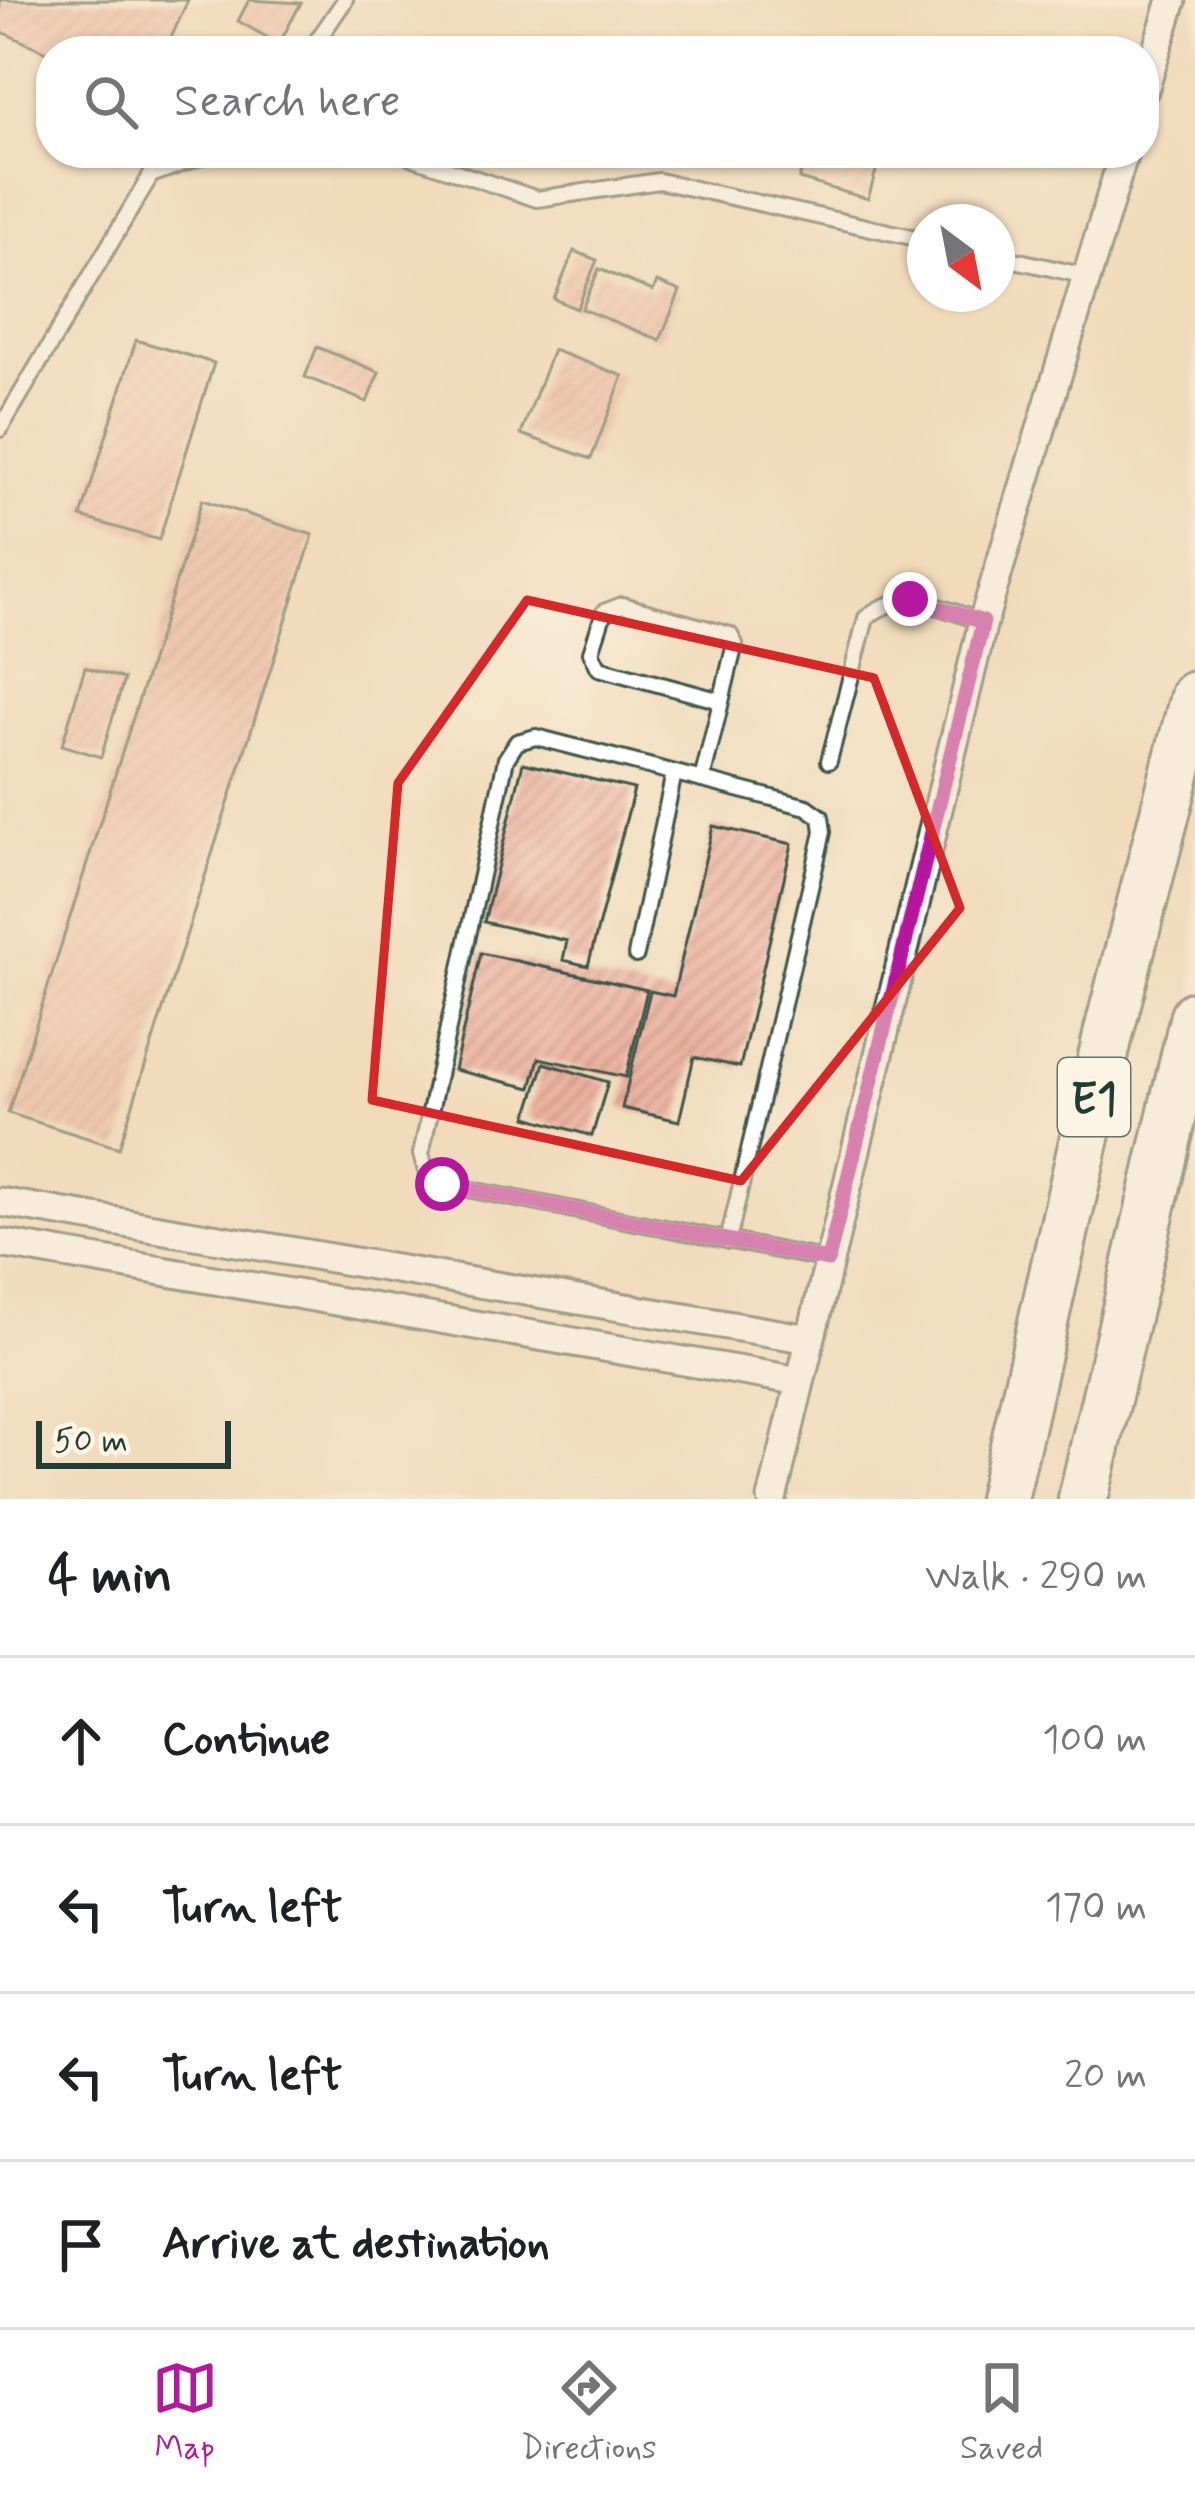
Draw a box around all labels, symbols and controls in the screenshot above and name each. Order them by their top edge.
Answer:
search box [36,36,1159,168]
icon: search [78,69,144,135]
text: Search here [174,73,401,132]
north arrow [907,204,1015,312]
route end [883,572,937,626]
road number: E1 [1058,1058,1130,1136]
route start [415,1157,469,1211]
scale bar [36,1415,231,1468]
text: 50 m [54,1420,128,1464]
text: 4 min [48,1544,172,1610]
text: Walk · 290 m [925,1552,1147,1603]
icon: ahead [48,1708,114,1774]
text: Continue [162,1711,330,1770]
text: 100 m [1042,1715,1147,1766]
icon: left [48,1876,114,1942]
text: Turn left [162,1879,342,1938]
text: 170 m [1045,1883,1147,1934]
icon: left [48,2044,114,2110]
text: Turn left [162,2047,342,2106]
text: 20 m [1064,2051,1147,2102]
icon: arrive [48,2212,114,2278]
text: Arrive at destination [162,2215,550,2274]
tab: Map [152,2355,218,2471]
tab: Directions [521,2355,657,2471]
tab: Saved [960,2355,1043,2471]

